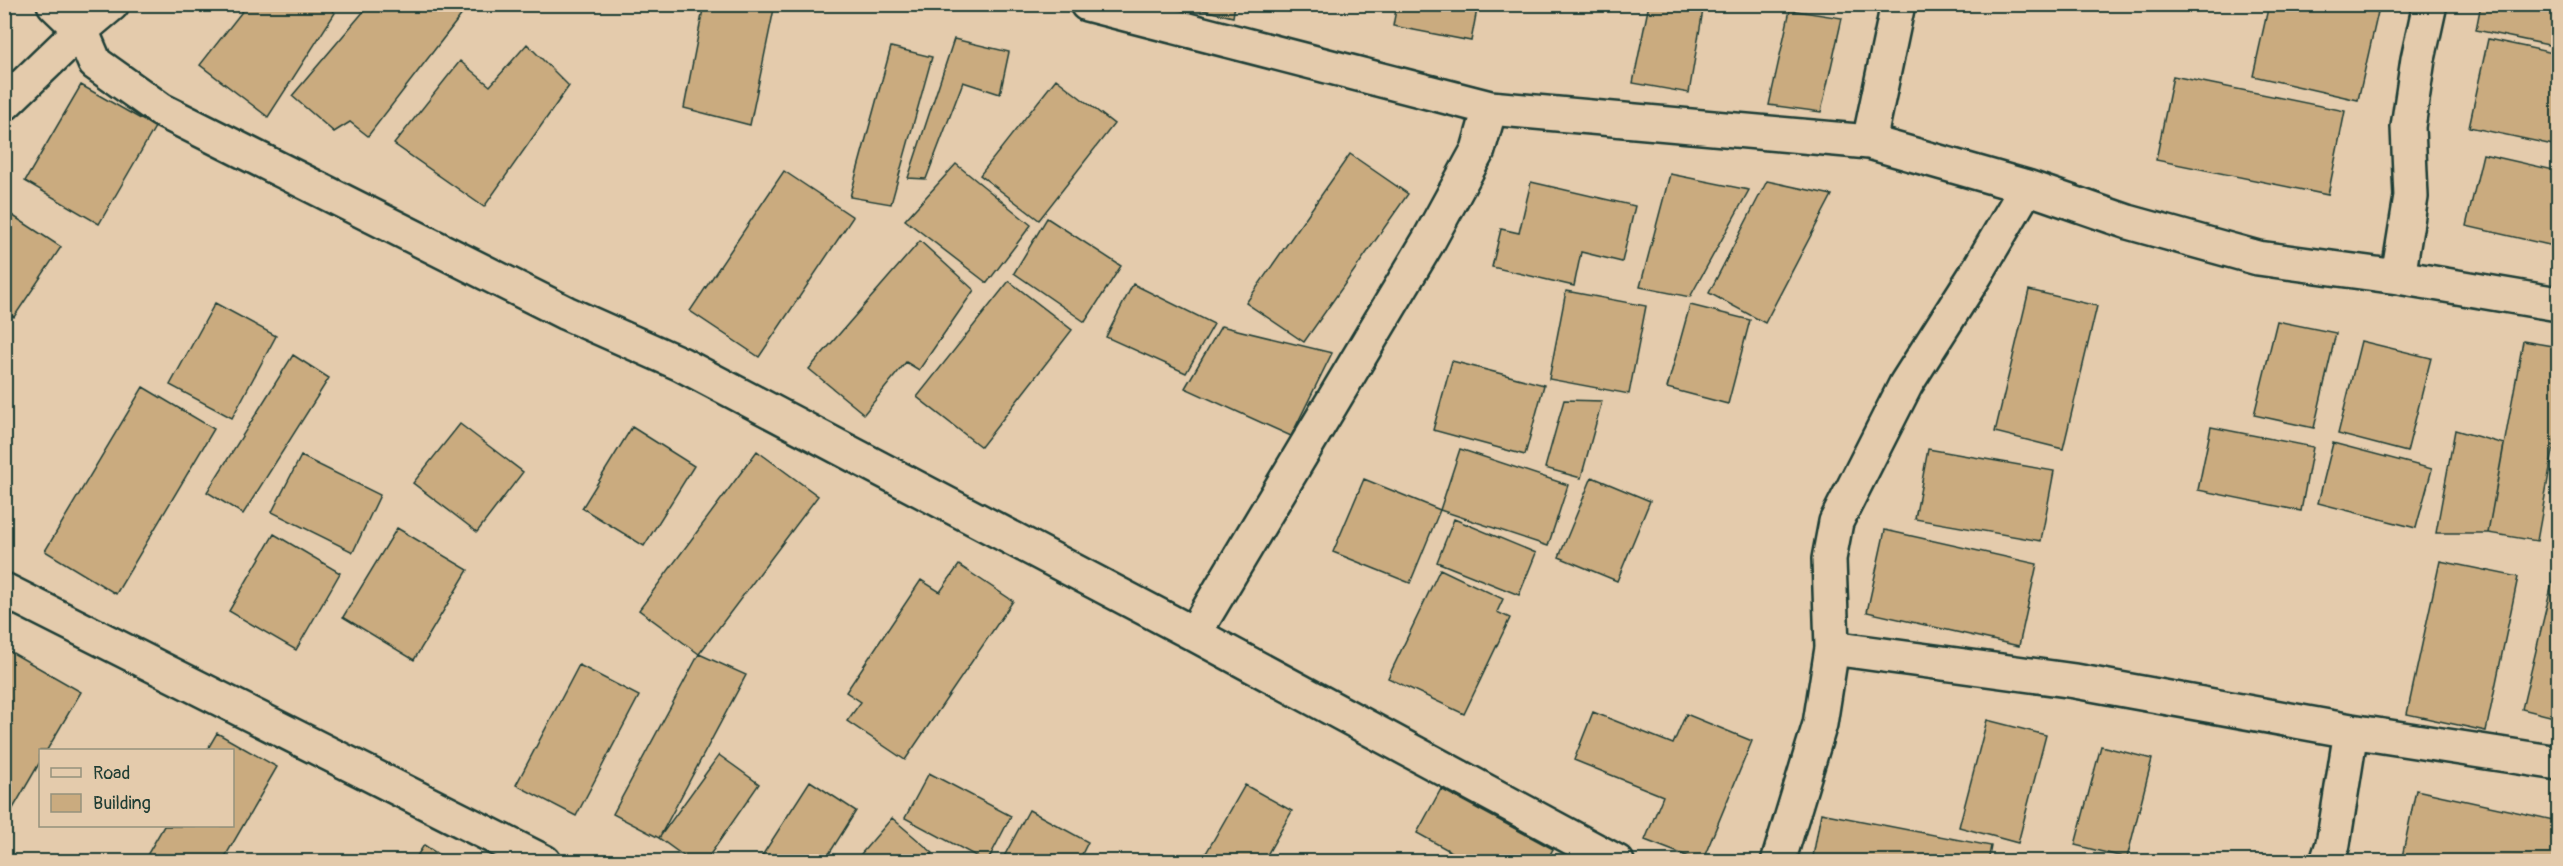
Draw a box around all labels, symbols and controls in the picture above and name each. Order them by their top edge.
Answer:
legend [39,749,234,827]
text: Road [93,762,130,785]
text: Building [93,792,151,815]

